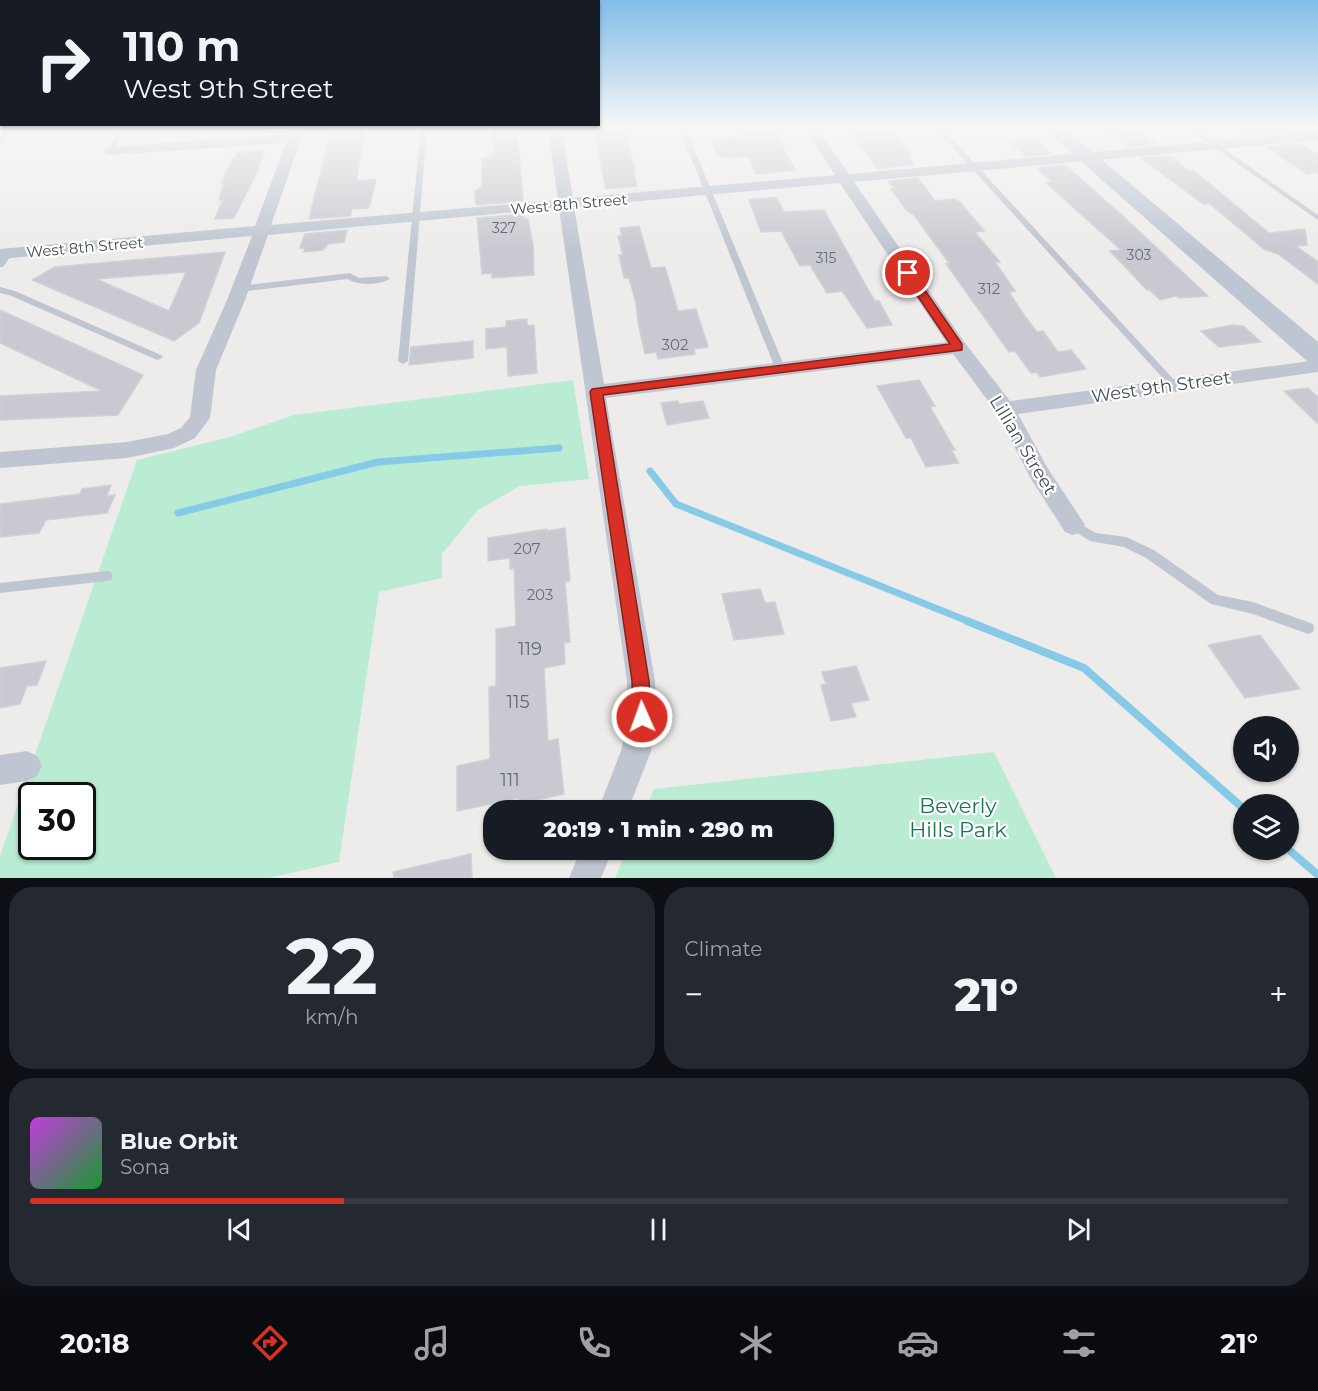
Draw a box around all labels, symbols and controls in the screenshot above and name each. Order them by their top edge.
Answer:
text: 110 m [123,20,240,72]
icon: right [24,24,102,102]
text: West 9th Street [123,72,334,105]
street label: West 8th Street [510,189,628,219]
house number: 327 [492,219,516,237]
street label: West 8th Street [26,232,144,262]
house number: 303 [1127,246,1152,264]
pin [882,247,933,298]
house number: 315 [816,249,837,267]
icon: arrive [891,256,924,289]
house number: 312 [978,279,1000,298]
house number: 302 [662,335,688,354]
street label: West 9th Street [1090,366,1232,408]
street label: Lillian Street [985,391,1061,499]
house number: 207 [513,539,541,558]
house number: 203 [527,585,553,604]
house number: 119 [518,638,542,660]
position arrow [610,685,674,749]
house number: 115 [506,691,530,713]
map controls [1233,716,1299,860]
button: sound [1233,716,1299,782]
house number: 111 [500,769,520,791]
speed limit sign: 30 [18,782,96,860]
park label: Beverly Hills Park [909,793,1007,842]
button: layers [1233,794,1299,860]
text: 20:19 · 1 min · 290 m [544,816,773,843]
text: 22 [286,918,378,1014]
text: Climate [685,937,762,961]
text: 21° [954,967,1018,1022]
text: − [685,974,703,1014]
text: + [1269,974,1288,1014]
text: km/h [305,1005,358,1029]
text: Blue Orbit [120,1128,238,1155]
text: Sona [120,1155,170,1179]
icon: previous [223,1213,256,1246]
icon: pause [642,1213,675,1246]
icon: next [1062,1213,1095,1246]
icon: directions [249,1322,291,1364]
icon: music [411,1322,453,1364]
icon: phone [573,1322,615,1364]
icon: climate [735,1322,777,1364]
icon: car [897,1322,939,1364]
icon: filters [1058,1322,1100,1364]
text: 20:18 [60,1327,130,1360]
text: 21° [1220,1327,1258,1360]

